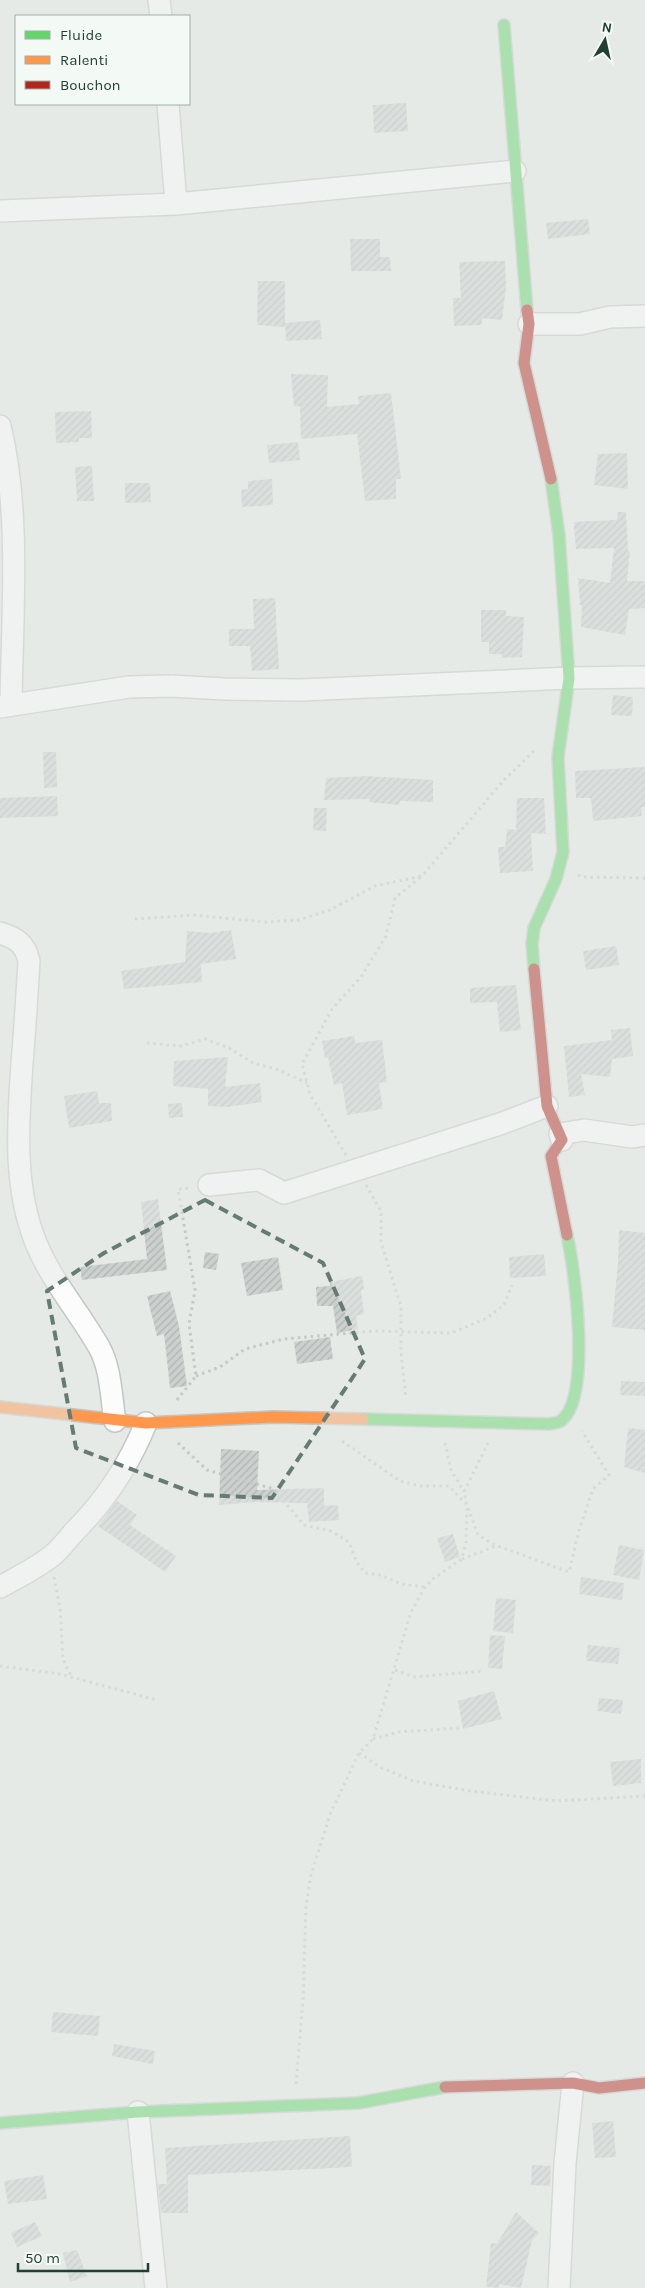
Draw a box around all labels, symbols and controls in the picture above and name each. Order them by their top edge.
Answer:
legend [15,15,190,105]
north arrow [580,15,630,65]
text: N [601,18,613,37]
text: Fluide [60,26,102,44]
text: Ralenti [60,51,109,69]
text: Bouchon [60,76,121,94]
scale bar [18,2240,148,2272]
text: 50 m [25,2249,60,2267]

